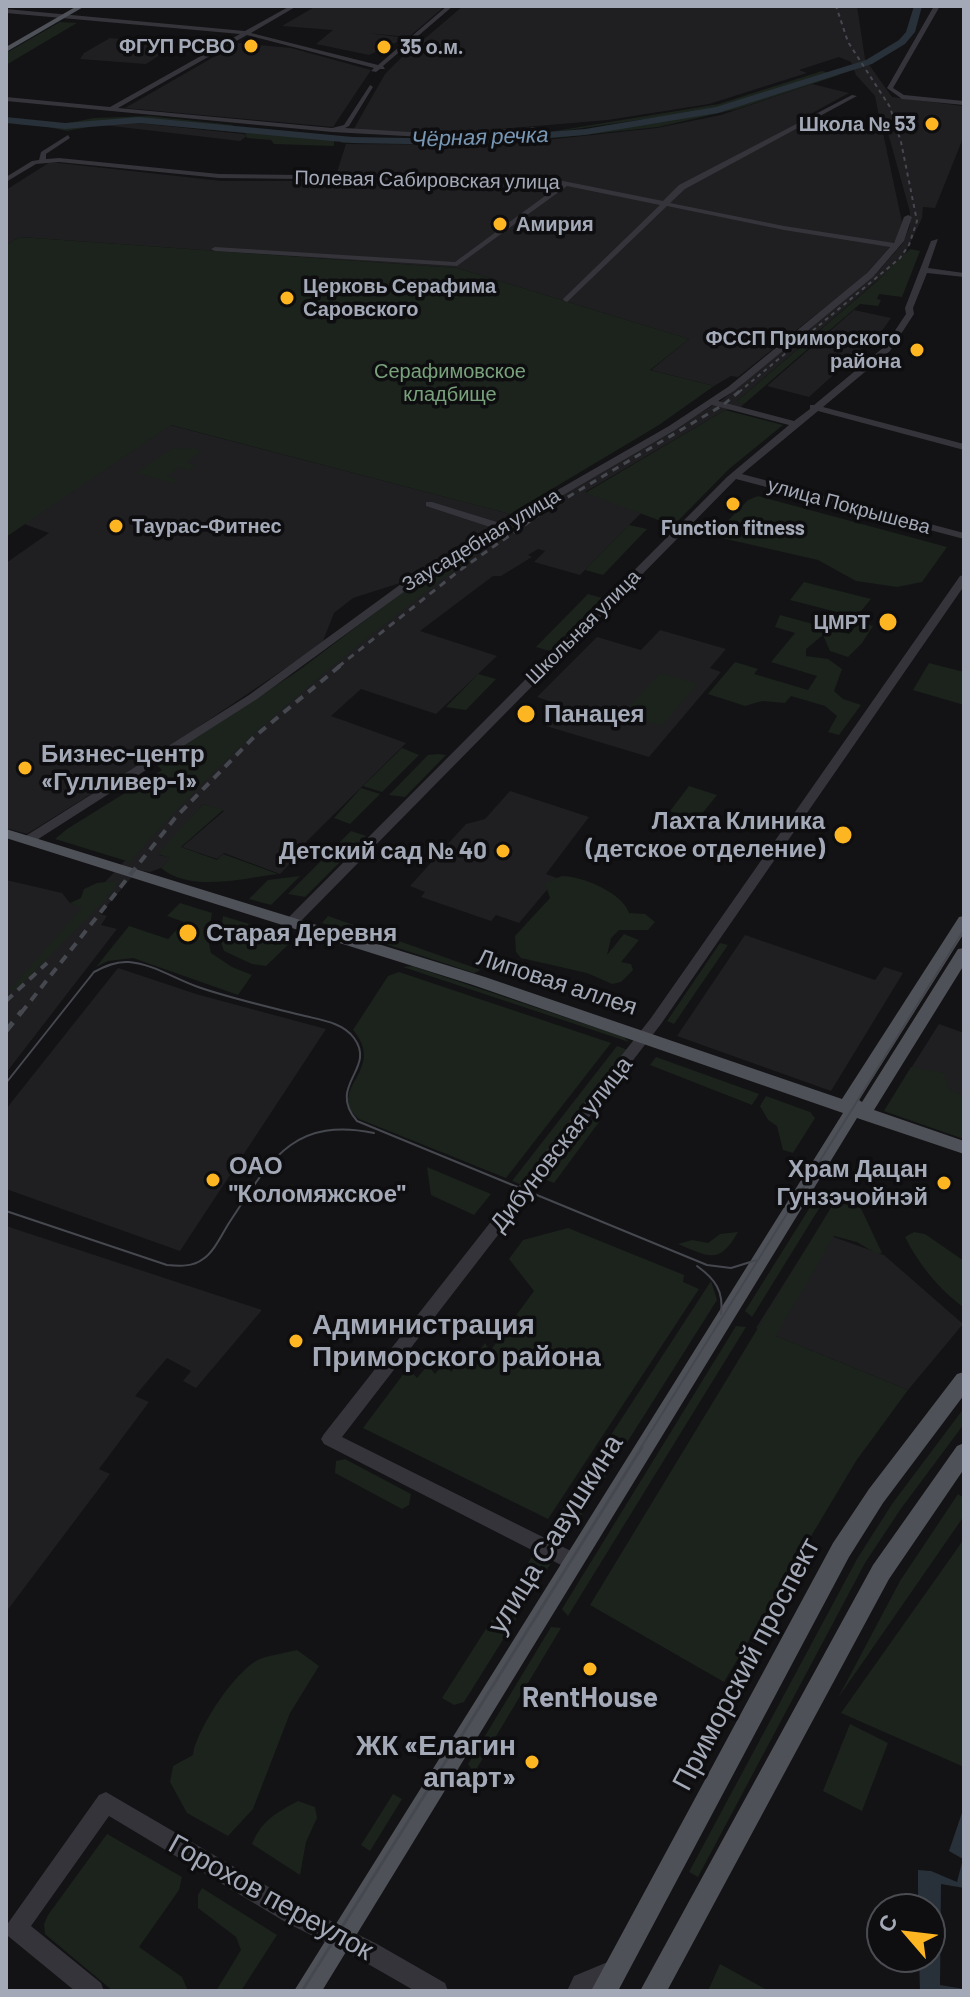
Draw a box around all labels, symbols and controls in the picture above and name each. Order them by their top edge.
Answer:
place label: ФГУП РСВО [119,34,235,58]
place label: 35 о.м. [400,35,463,59]
marker: ФГУП РСВО [242,37,260,55]
marker: 35 о.м. [375,38,393,56]
place label: Школа № 53 [799,112,916,136]
marker: Школа № 53 [923,115,941,133]
water label: Чёрная речка [411,121,549,153]
street label: Полевая Сабировская улица [294,166,560,194]
place label: Амирия [516,212,594,236]
marker: Амирия [491,215,509,233]
place label: Церковь Серафима Саровского [303,274,496,321]
marker: Церковь Серафима Саровского [278,289,296,307]
place label: ФССП Приморского района [705,326,901,373]
marker: ФССП Приморского района [908,341,926,359]
park label: Серафимовское кладбище [374,359,526,406]
street label: улица Покрышева [765,473,933,539]
street label: Заусадебная улица [398,483,564,597]
marker: Function fitness [724,495,742,513]
place label: Таурас-Фитнес [132,514,282,538]
place label: Function fitness [661,516,805,540]
marker: Таурас-Фитнес [107,517,125,535]
street label: Школьная улица [521,565,645,689]
place label: ЦМРТ [813,610,870,634]
marker: ЦМРТ [877,611,899,633]
place label: Панацея [544,700,645,728]
marker: Панацея [515,703,537,725]
place label: Бизнес-центр «Гулливер-1» [41,740,205,796]
marker: Бизнес-центр «Гулливер-1» [16,759,34,777]
place label: Лахта Клиника (детское отделение) [586,807,825,863]
marker: Лахта Клиника (детское отделение) [832,824,854,846]
place label: Детский сад № 40 [279,837,487,865]
marker: Детский сад № 40 [494,842,512,860]
place label: Старая Деревня [206,919,397,947]
marker: Старая Деревня [177,922,199,944]
street label: Липовая аллея [473,943,641,1021]
street label: Дибуновская улица [484,1051,638,1237]
place label: ОАО "Коломяжское" [229,1152,406,1208]
place label: Храм Дацан Гунзэчойнэй [776,1155,928,1211]
marker: ОАО "Коломяжское" [204,1171,222,1189]
marker: Храм Дацан Гунзэчойнэй [935,1174,953,1192]
place label: Администрация Приморского района [312,1308,601,1374]
marker: Администрация Приморского района [287,1332,305,1350]
street label: улица Савушкина [480,1428,630,1640]
street label: Приморский проспект [665,1532,827,1796]
marker: RentHouse [581,1660,599,1678]
place label: RentHouse [522,1681,658,1715]
place label: ЖК «Елагин апарт» [356,1729,516,1795]
marker: ЖК «Елагин апарт» [523,1753,541,1771]
street label: Горохов переулок [163,1827,379,1967]
north arrow [866,1893,946,1973]
text: С [871,1910,902,1936]

